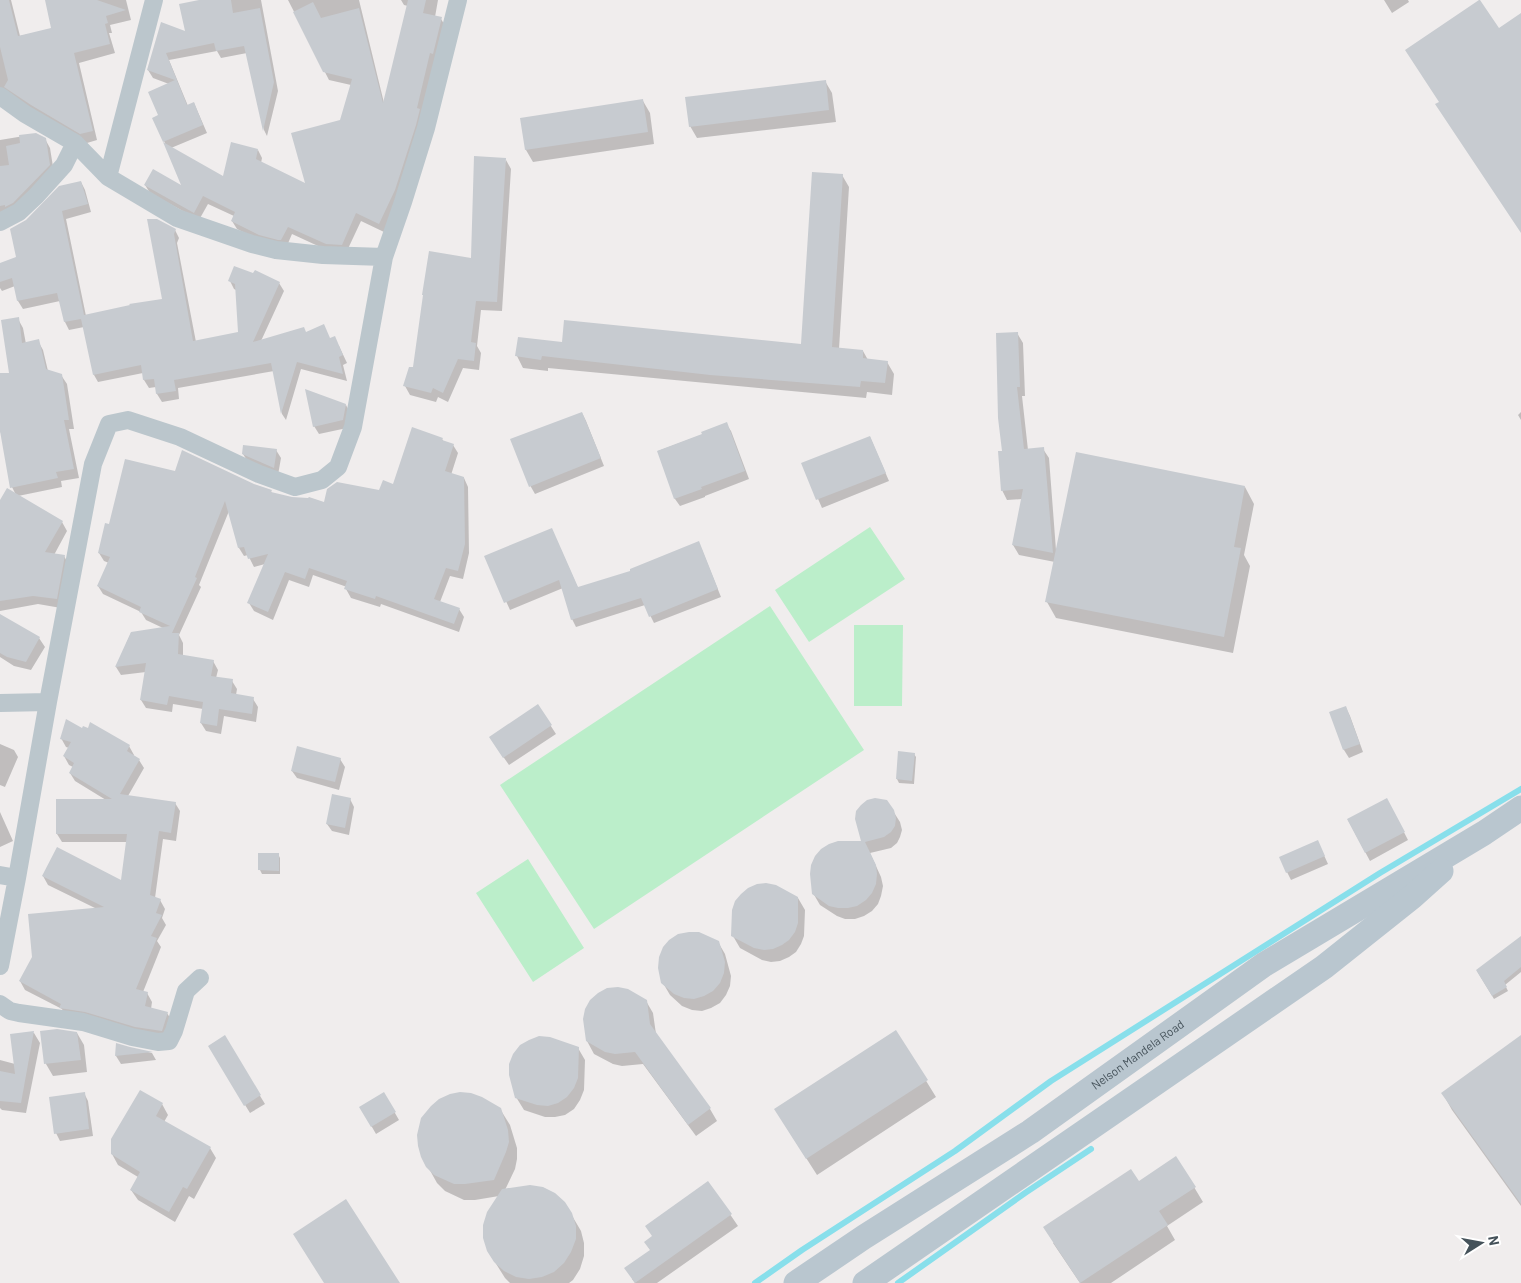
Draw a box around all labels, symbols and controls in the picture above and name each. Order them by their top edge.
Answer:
street label: Nelson Mandela Road [1088,1016,1186,1092]
north arrow [1456,1218,1506,1268]
text: N [1485,1234,1503,1247]

